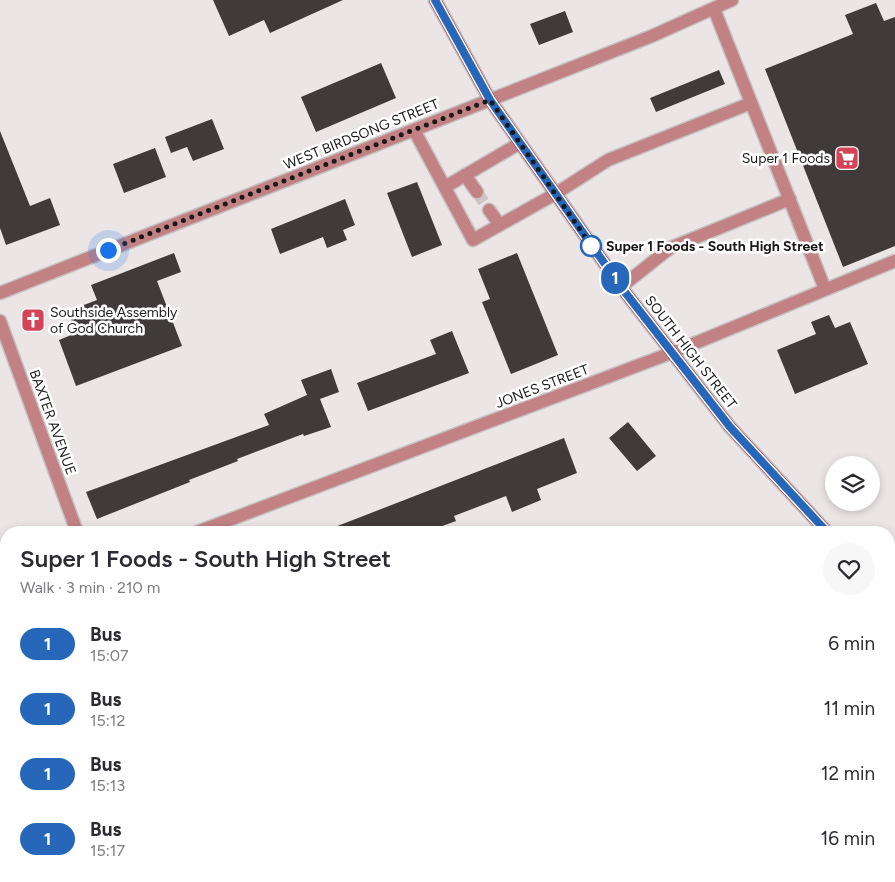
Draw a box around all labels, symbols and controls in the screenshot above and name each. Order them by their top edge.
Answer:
street label: WEST BIRDSONG STREET [281,95,442,173]
supermarket icon: Super 1 Foods [834,145,860,171]
place label: Super 1 Foods [742,150,830,167]
marker: Super 1 Foods - South High Street [580,235,602,257]
your location [96,238,121,263]
place label: Super 1 Foods - South High Street [606,238,824,255]
line badge: 1 [599,262,631,294]
text: 1 [611,267,619,289]
street label: SOUTH HIGH STREET [641,292,740,413]
place label: Southside Assembly of God Church [50,304,178,337]
church icon: Southside Assembly of God Church [20,307,46,333]
street label: JONES STREET [493,361,592,412]
street label: BAXTER AVENUE [26,367,79,477]
map controls [825,456,880,511]
button: layers [825,456,880,511]
button: heart [823,543,875,595]
text: Super 1 Foods - South High Street [20,544,391,573]
text: Walk · 3 min · 210 m [20,578,160,597]
text: Bus [90,623,121,646]
text: 6 min [828,632,875,655]
text: 1 [44,633,51,655]
text: 15:07 [90,646,129,665]
text: Bus [90,688,121,711]
text: 11 min [823,697,875,720]
text: 1 [44,698,51,720]
text: 15:12 [90,711,125,730]
text: Bus [90,753,121,776]
text: 12 min [821,762,875,785]
text: 1 [44,763,51,785]
text: 15:13 [90,776,125,795]
text: Bus [90,818,121,841]
text: 16 min [821,827,875,850]
text: 1 [44,828,51,850]
text: 15:17 [90,841,125,860]

